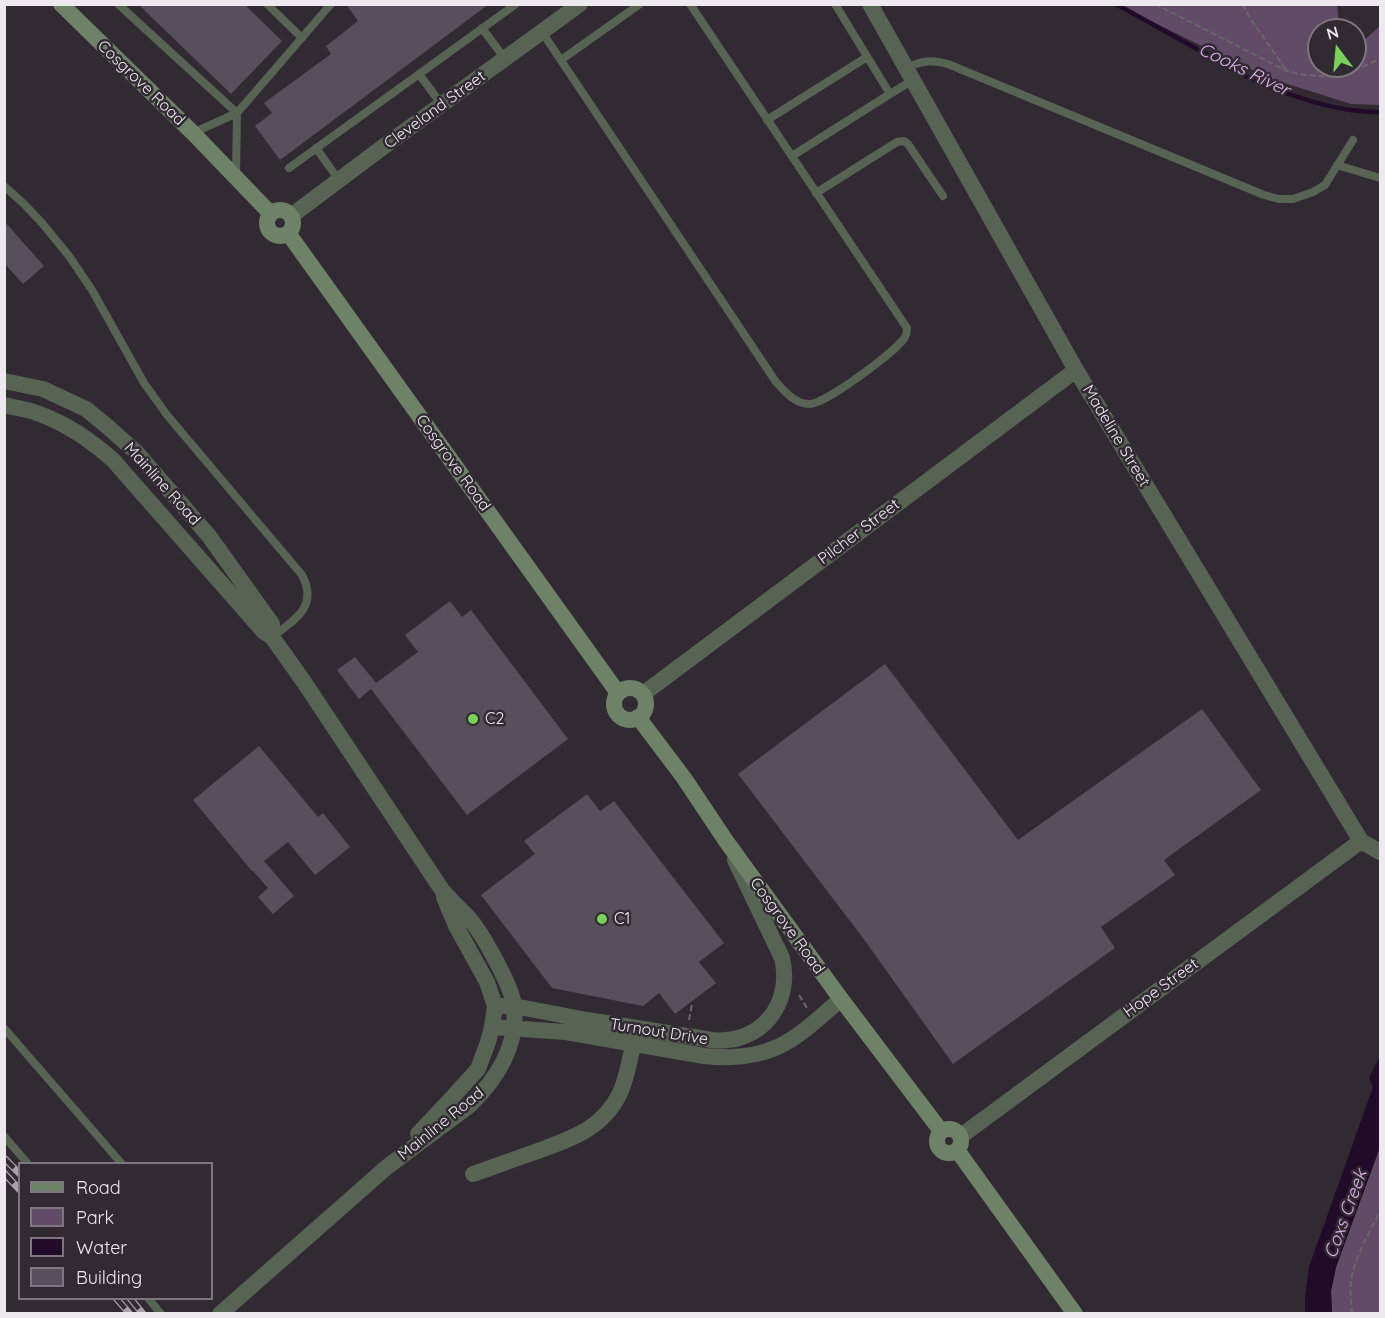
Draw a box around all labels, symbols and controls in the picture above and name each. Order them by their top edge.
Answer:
north arrow [1307,18,1367,78]
text: N [1324,21,1341,44]
street label: Cosgrove Road [93,36,189,130]
water label: Cooks River [1195,39,1293,101]
street label: Cleveland Street [381,67,489,153]
street label: Madeline Street [1078,382,1154,490]
street label: Cosgrove Road [412,411,494,515]
street label: Mainline Road [120,439,204,529]
street label: Pilcher Street [814,495,904,569]
place label: C2 [485,709,504,729]
marker: C2 [466,712,480,726]
street label: Cosgrove Road [746,874,828,978]
place label: C1 [614,909,630,929]
marker: C1 [595,912,609,926]
street label: Hope Street [1120,954,1202,1022]
street label: Turnout Drive [608,1015,710,1049]
street label: Mainline Road [394,1083,488,1165]
legend [18,1162,213,1300]
water label: Coxs Creek [1320,1167,1372,1261]
text: Road [76,1176,121,1199]
text: Park [76,1206,114,1229]
text: Water [76,1236,127,1259]
text: Building [76,1266,142,1289]

